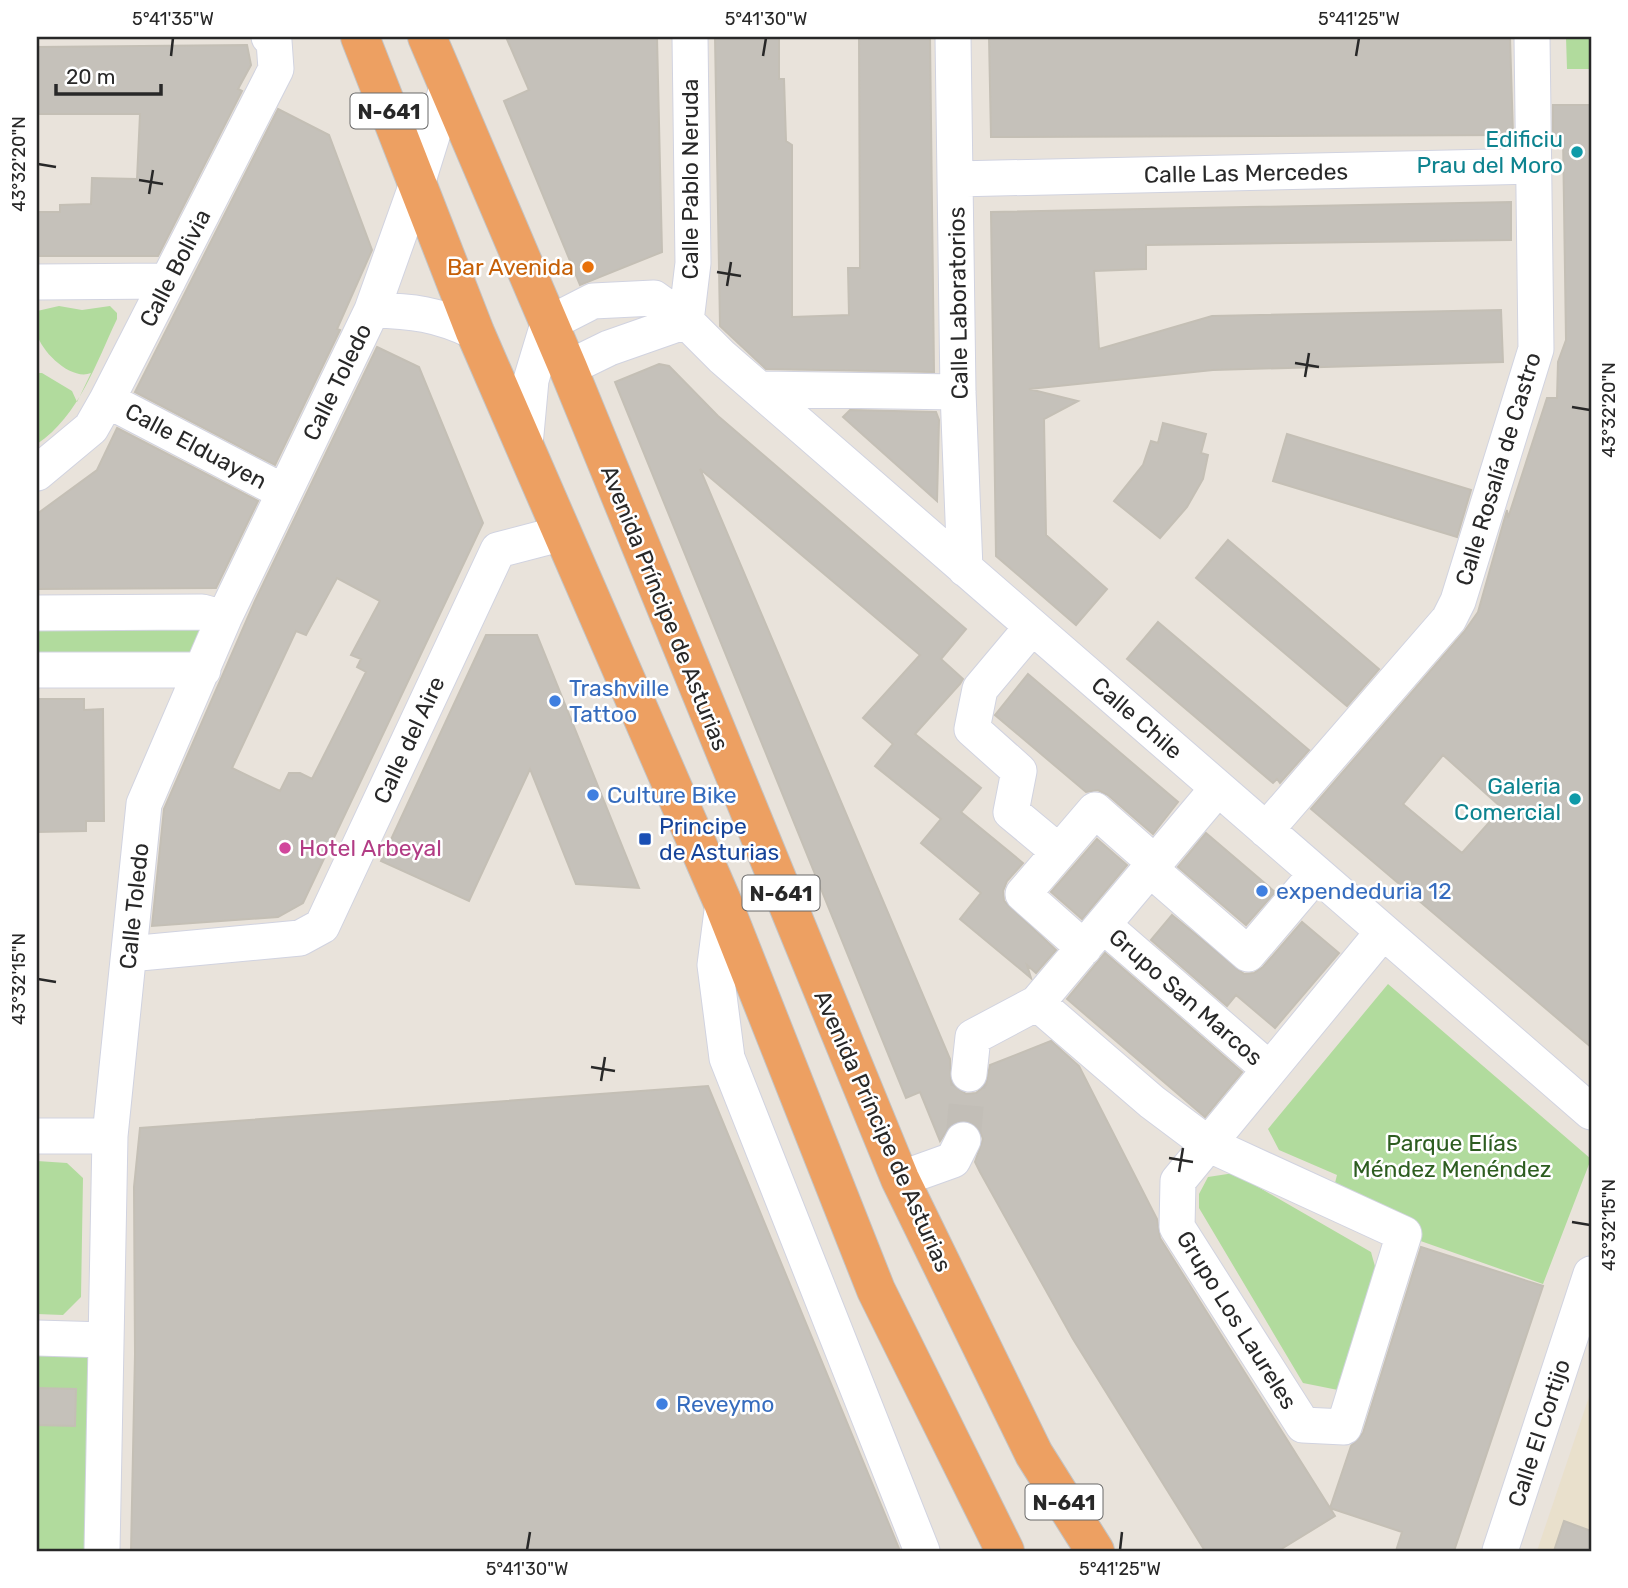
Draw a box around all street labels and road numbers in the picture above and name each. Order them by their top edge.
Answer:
street label: Calle Pablo Neruda [676,79,704,279]
road number: N-641 [350,94,428,128]
street label: Calle Las Mercedes [1144,157,1348,189]
street label: Calle Bolivia [133,204,217,332]
street label: Calle Laboratorios [942,206,974,400]
street label: Calle Toledo [297,319,377,445]
street label: Calle Rosalía de Castro [1449,349,1547,589]
street label: Calle Elduayen [120,397,272,495]
street label: Avenida Príncipe de Asturias [595,461,735,755]
street label: Calle Chile [1086,671,1188,765]
street label: Calle del Aire [367,672,451,808]
street label: Calle Toledo [113,841,155,971]
road number: N-641 [742,876,820,910]
street label: Grupo San Marcos [1103,923,1269,1071]
street label: Avenida Príncipe de Asturias [808,986,958,1276]
street label: Grupo Los Laureles [1171,1226,1303,1414]
street label: Calle El Cortijo [1502,1356,1576,1510]
road number: N-641 [1026,1484,1102,1520]

